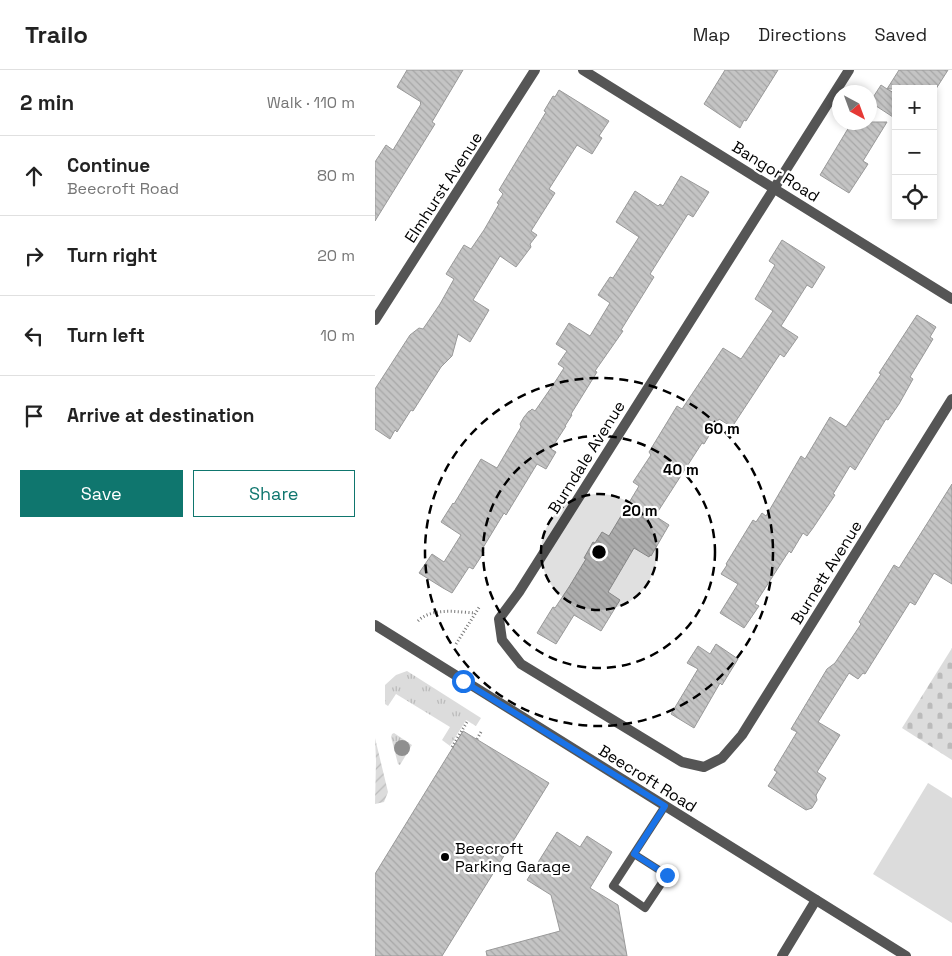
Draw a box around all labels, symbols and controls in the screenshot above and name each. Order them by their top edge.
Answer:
text: Trailo [25,19,88,50]
text: Map [693,23,730,46]
text: Directions [758,23,847,46]
text: Saved [875,23,927,46]
north arrow [832,85,877,130]
map controls [892,85,937,220]
button: + [892,85,937,130]
text: 2 min [20,89,74,116]
text: Walk · 110 m [267,92,355,113]
street label: Elmhurst Avenue [400,128,487,247]
button: − [892,130,937,175]
street label: Bangor Road [728,136,823,207]
text: Continue [67,153,150,178]
icon: ahead [20,162,48,190]
text: 80 m [317,165,355,186]
button: locate [892,175,937,220]
text: Beecroft Road [67,178,179,199]
icon: right [20,242,48,270]
text: Turn right [67,243,157,268]
text: 20 m [317,245,355,266]
icon: left [20,322,48,350]
text: Turn left [67,323,145,348]
text: 10 m [320,325,355,346]
street label: Burndale Avenue [543,397,630,518]
icon: arrive [20,402,48,430]
text: Arrive at destination [67,403,255,428]
text: 60 m [704,419,740,438]
text: 40 m [663,460,699,479]
button: Save [20,470,183,517]
button: Share [193,470,355,517]
text: 20 m [622,501,658,520]
street label: Burnett Avenue [786,516,867,628]
centre of rings [590,543,608,561]
route start [452,670,475,693]
street label: Beecroft Road [595,740,701,817]
place label: Beecroft Parking Garage [455,838,571,877]
marker: Beecroft Parking Garage [439,851,451,863]
route end [656,864,679,887]

